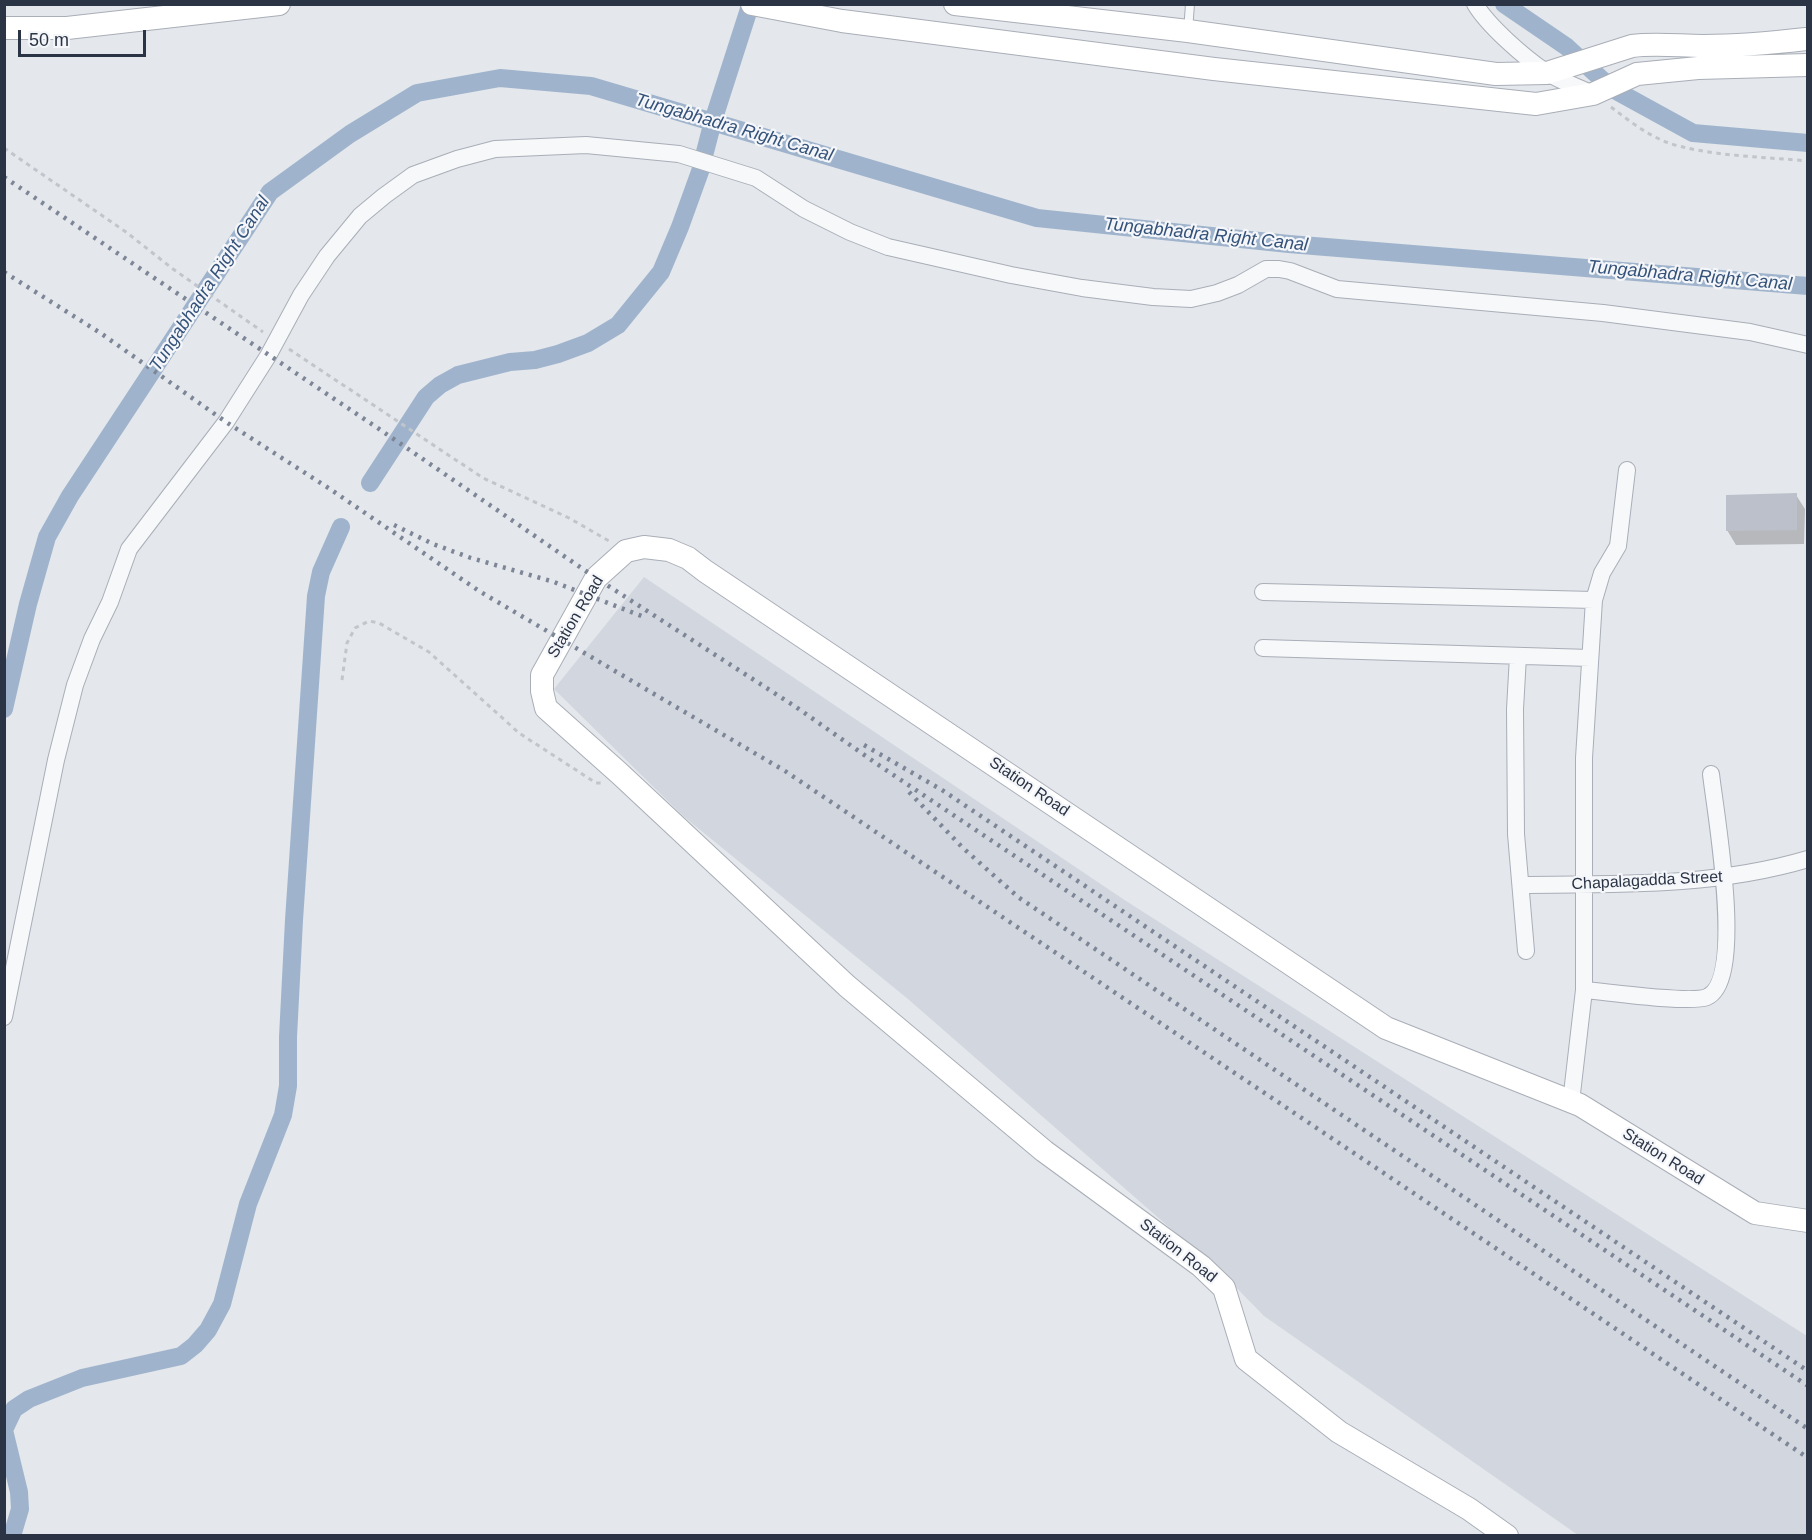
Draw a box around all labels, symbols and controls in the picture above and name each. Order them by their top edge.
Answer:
scale bar [21,18,148,56]
text: 50 m [29,30,69,50]
water label: Tungabhadra Right Canal [633,89,835,167]
water label: Tungabhadra Right Canal [145,192,275,376]
water label: Tungabhadra Right Canal [1103,214,1309,256]
water label: Tungabhadra Right Canal [1587,256,1793,296]
street label: Station Road [544,572,608,662]
street label: Station Road [985,753,1073,821]
street label: Chapalagadda Street [1571,867,1723,895]
street label: Station Road [1619,1124,1707,1190]
street label: Station Road [1136,1215,1220,1287]

